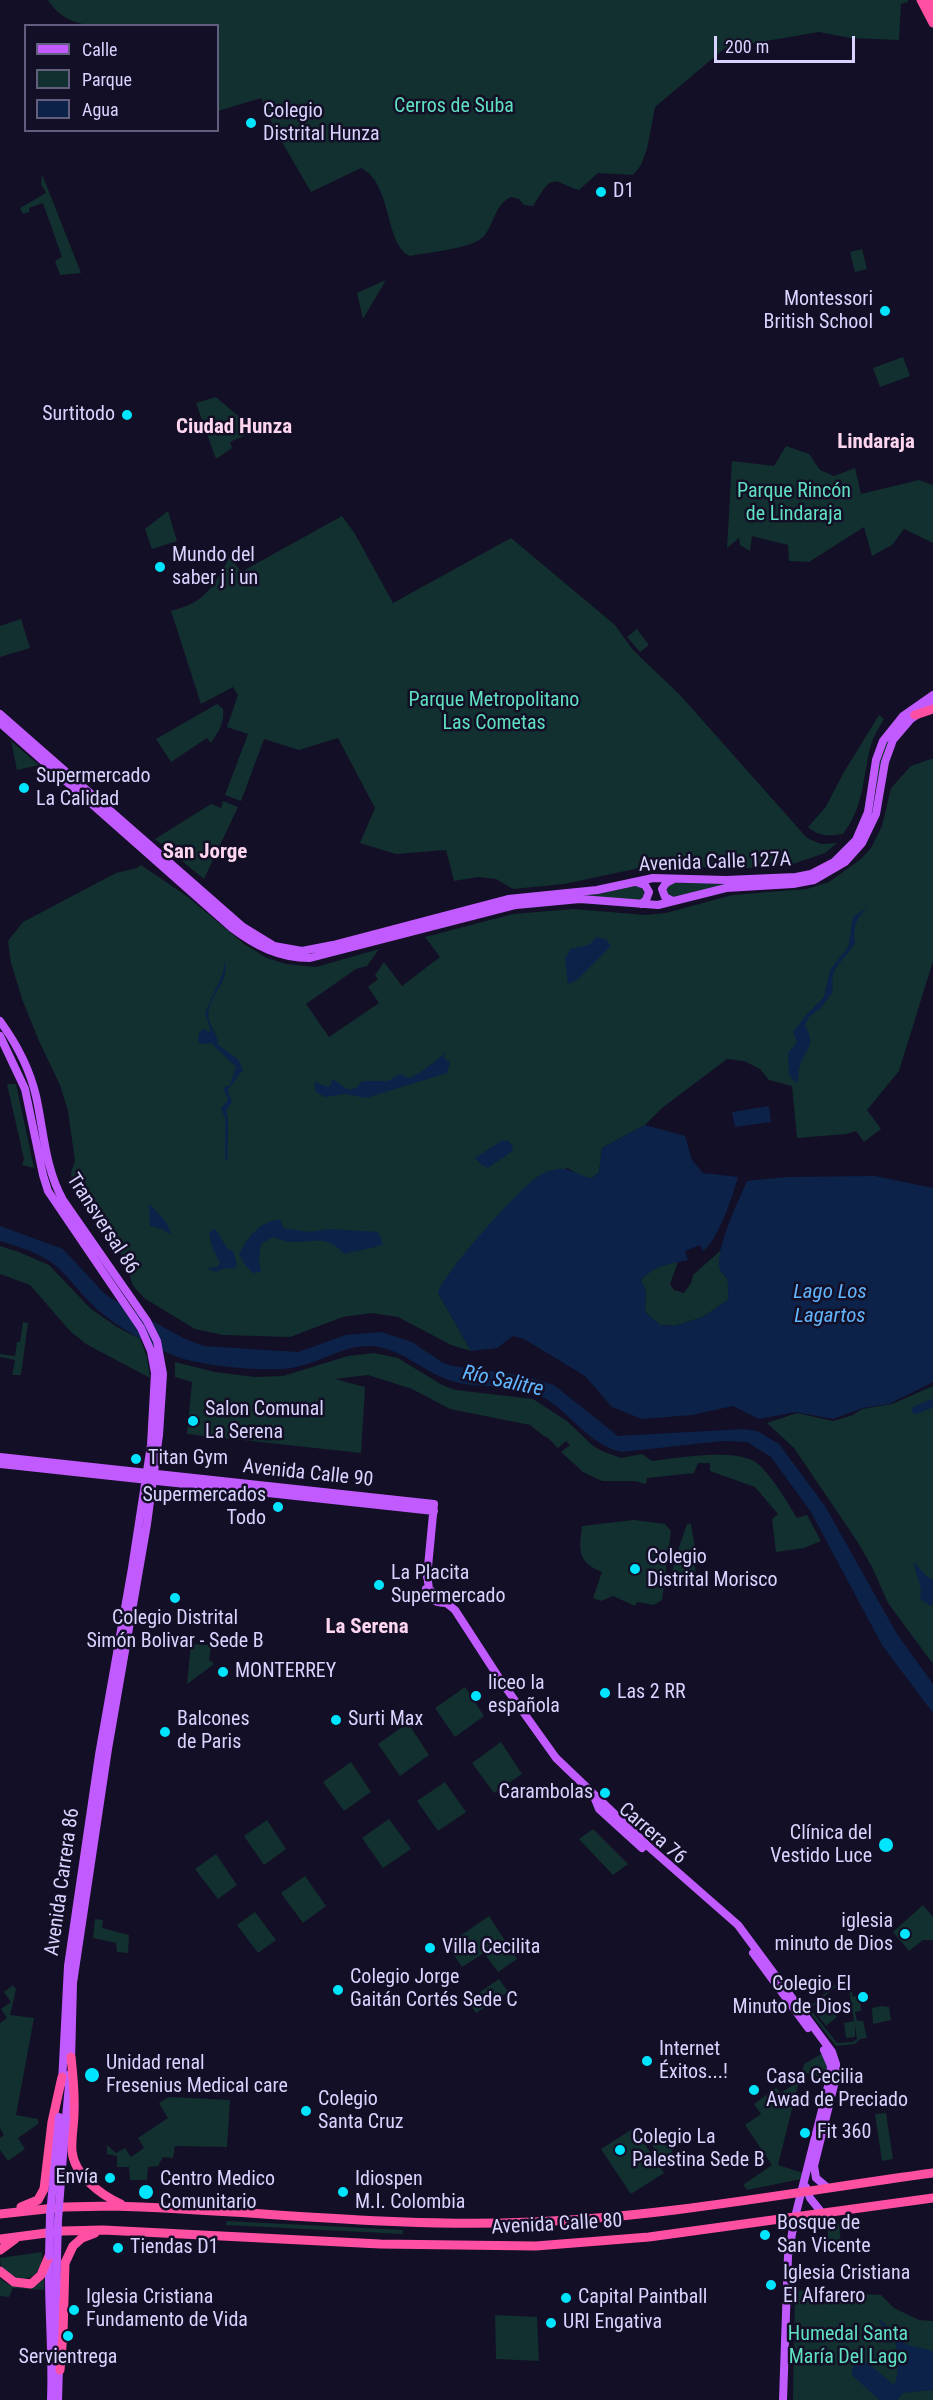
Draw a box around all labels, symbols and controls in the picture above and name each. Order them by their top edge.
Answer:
legend [24,24,219,132]
scale bar [717,24,858,62]
text: 200 m [725,36,769,57]
text: Calle [82,39,118,60]
text: Parque [82,69,132,90]
park label: Cerros de Suba [394,95,514,119]
text: Agua [82,99,119,120]
place label: Colegio Distrital Hunza [263,100,380,147]
marker: Colegio Distrital Hunza [244,116,258,130]
place label: D1 [613,180,634,204]
marker: D1 [594,185,608,199]
place label: Montessori British School [764,288,873,335]
marker: Montessori British School [878,304,892,318]
place label: Surtitodo [42,403,115,427]
marker: Surtitodo [120,408,134,422]
district label: Ciudad Hunza [176,415,292,441]
district label: Lindaraja [837,430,915,456]
park label: Parque Rincón de Lindaraja [737,480,851,527]
place label: Mundo del saber j i un [172,544,258,591]
marker: Mundo del saber j i un [153,560,167,574]
park label: Parque Metropolitano Las Cometas [409,689,579,736]
place label: Supermercado La Calidad [36,765,150,812]
marker: Supermercado La Calidad [17,781,31,795]
district label: San Jorge [163,840,247,866]
street label: Avenida Calle 127A [638,848,792,878]
street label: Transversal 86 [61,1169,143,1279]
water label: Lago Los Lagartos [793,1280,867,1330]
water label: Río Salitre [460,1361,546,1403]
place label: Salon Comunal La Serena [205,1398,324,1445]
marker: Salon Comunal La Serena [186,1414,200,1428]
place label: Titan Gym [148,1447,228,1471]
marker: Titan Gym [129,1452,143,1466]
street label: Avenida Calle 90 [242,1455,374,1493]
place label: Supermercados Todo [142,1484,266,1531]
marker: Supermercados Todo [271,1500,285,1514]
place label: Colegio Distrital Morisco [647,1546,778,1593]
place label: La Placita Supermercado [391,1562,505,1609]
marker: Colegio Distrital Morisco [628,1562,642,1576]
marker: La Placita Supermercado [372,1578,386,1592]
marker: Colegio Distrital Simón Bolivar - Sede B [168,1591,182,1605]
place label: Colegio Distrital Simón Bolivar - Sede B [86,1607,264,1654]
district label: La Serena [325,1615,409,1641]
place label: MONTERREY [235,1660,336,1684]
marker: MONTERREY [216,1665,230,1679]
place label: liceo la española [488,1672,560,1719]
place label: Las 2 RR [617,1681,685,1705]
marker: Las 2 RR [598,1686,612,1700]
marker: liceo la española [469,1689,483,1703]
place label: Balcones de Paris [177,1708,250,1755]
place label: Surti Max [348,1708,423,1732]
marker: Surti Max [329,1713,343,1727]
marker: Balcones de Paris [158,1725,172,1739]
place label: Carambolas [499,1781,593,1805]
marker: Carambolas [598,1786,612,1800]
street label: Carrera 76 [613,1798,691,1870]
street label: Avenida Carrera 86 [41,1806,85,1958]
place label: Clínica del Vestido Luce [770,1822,872,1869]
marker: Clínica del Vestido Luce [877,1836,895,1854]
place label: iglesia minuto de Dios [775,1910,893,1957]
marker: iglesia minuto de Dios [898,1927,912,1941]
place label: Villa Cecilita [442,1936,540,1960]
marker: Villa Cecilita [423,1941,437,1955]
place label: Colegio Jorge Gaitán Cortés Sede C [350,1966,518,2013]
place label: Colegio El Minuto de Dios [733,1973,851,2020]
marker: Colegio Jorge Gaitán Cortés Sede C [331,1983,345,1997]
marker: Colegio El Minuto de Dios [856,1990,870,2004]
place label: Internet Éxitos...! [659,2038,728,2085]
place label: Unidad renal Fresenius Medical care [106,2052,288,2099]
marker: Internet Éxitos...! [640,2054,654,2068]
marker: Unidad renal Fresenius Medical care [83,2066,101,2084]
place label: Casa Cecilia Awad de Preciado [766,2066,908,2113]
marker: Casa Cecilia Awad de Preciado [747,2083,761,2097]
place label: Colegio Santa Cruz [318,2088,404,2135]
marker: Colegio Santa Cruz [299,2104,313,2118]
place label: Fit 360 [817,2121,871,2145]
place label: Colegio La Palestina Sede B [632,2126,765,2173]
marker: Fit 360 [798,2126,812,2140]
marker: Colegio La Palestina Sede B [613,2143,627,2157]
place label: Envía [56,2166,98,2190]
place label: Centro Medico Comunitario [160,2168,275,2215]
place label: Idiospen M.I. Colombia [355,2168,465,2215]
marker: Envía [103,2171,117,2185]
marker: Centro Medico Comunitario [137,2183,155,2201]
marker: Idiospen M.I. Colombia [336,2185,350,2199]
street label: Avenida Calle 80 [491,2210,623,2240]
place label: Bosque de San Vicente [777,2212,871,2259]
marker: Bosque de San Vicente [758,2228,772,2242]
place label: Tiendas D1 [130,2236,219,2260]
marker: Tiendas D1 [111,2241,125,2255]
place label: Iglesia Cristiana El Alfarero [783,2262,910,2309]
marker: Iglesia Cristiana El Alfarero [764,2278,778,2292]
place label: Iglesia Cristiana Fundamento de Vida [86,2286,248,2333]
place label: Capital Paintball [578,2286,707,2310]
marker: Capital Paintball [559,2291,573,2305]
marker: Iglesia Cristiana Fundamento de Vida [67,2303,81,2317]
place label: URI Engativa [563,2311,662,2335]
marker: URI Engativa [544,2316,558,2330]
park label: Humedal Santa María Del Lago [788,2323,908,2370]
marker: Servientrega [61,2329,75,2343]
place label: Servientrega [19,2346,117,2370]

